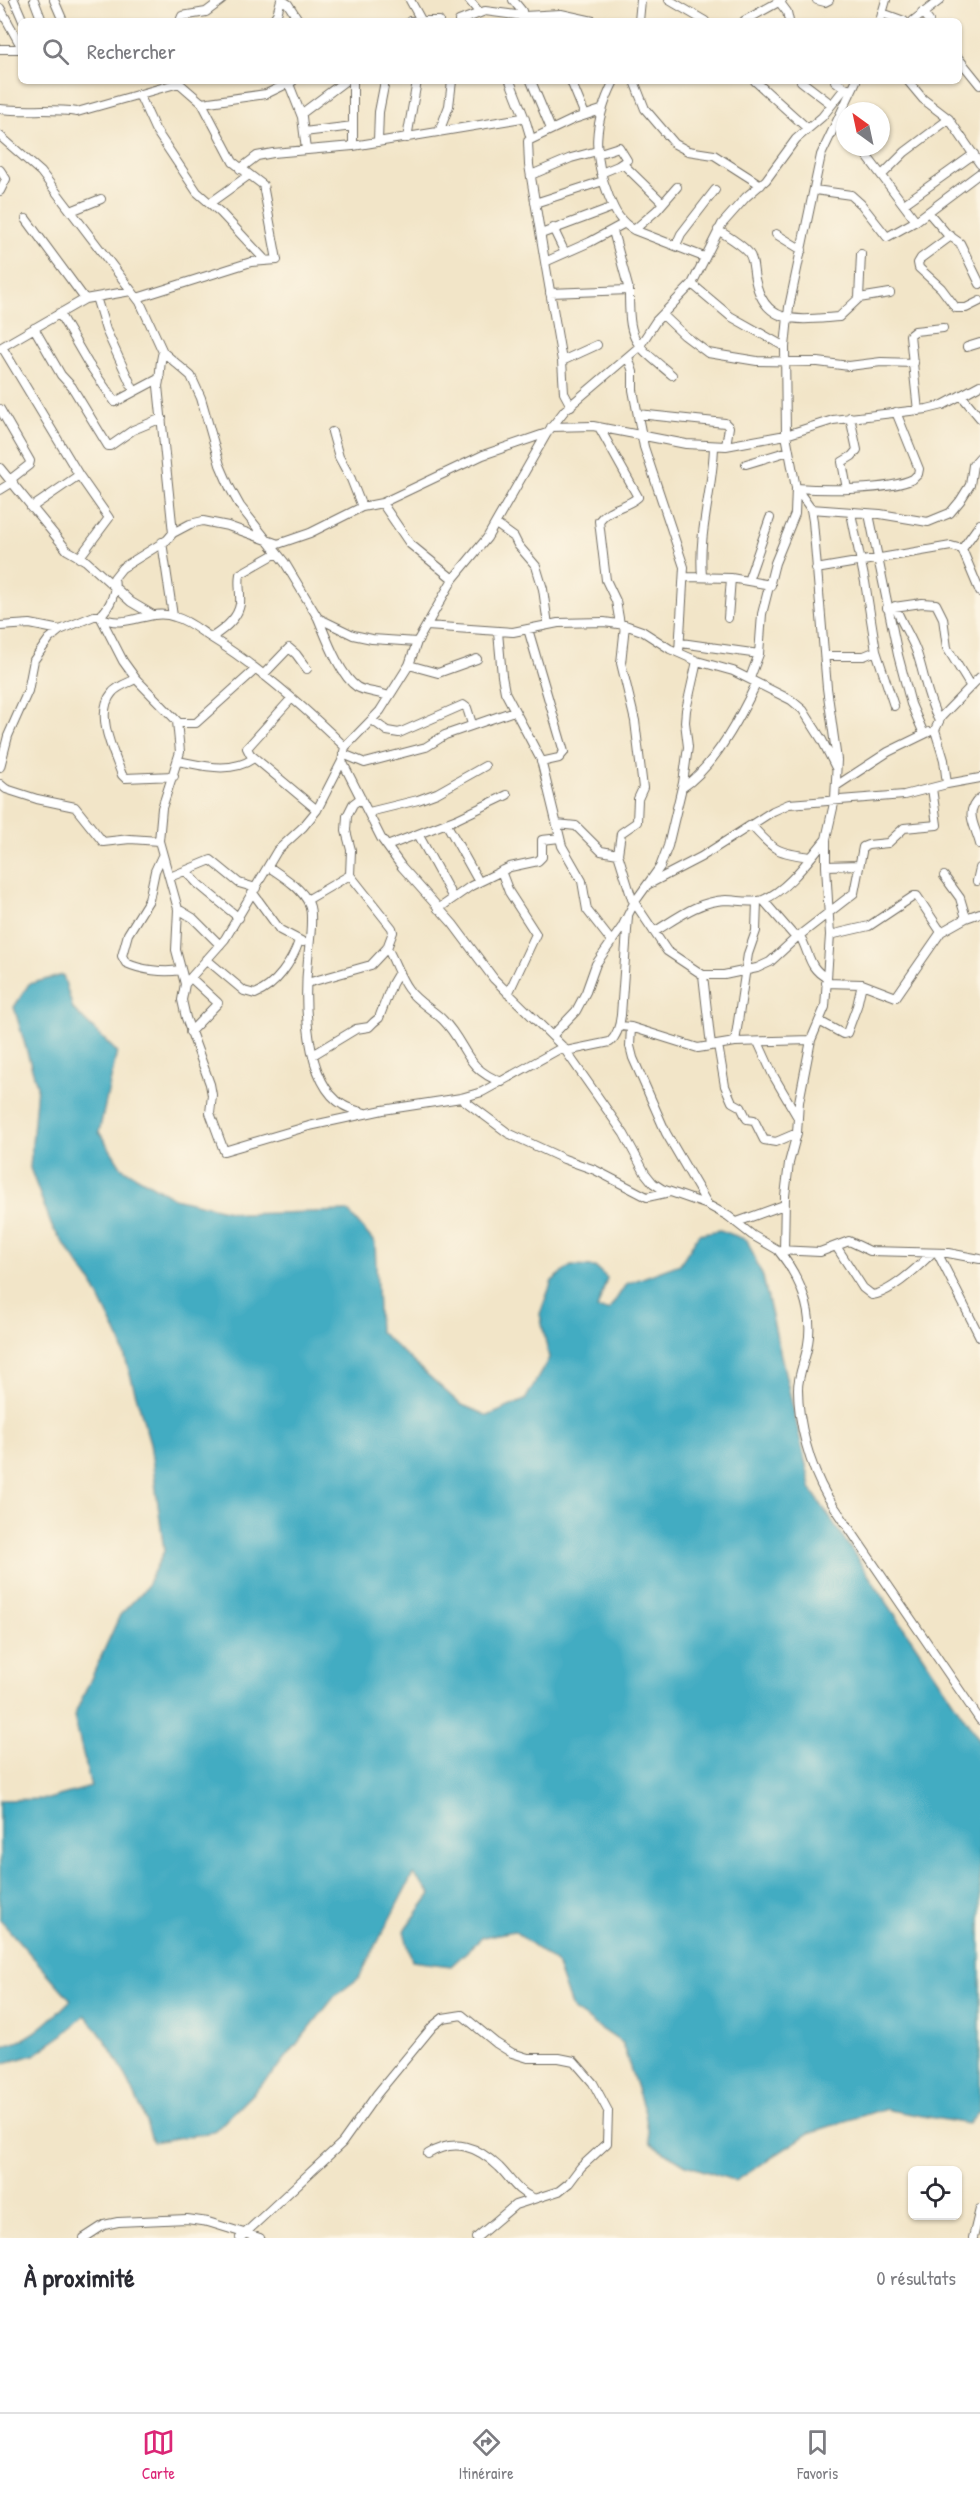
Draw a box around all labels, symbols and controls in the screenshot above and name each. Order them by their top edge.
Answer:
search box [18,18,962,84]
icon: search [39,35,72,68]
text: Rechercher [87,36,176,66]
north arrow [836,102,890,156]
map controls [908,2166,962,2220]
button: locate [908,2166,962,2220]
text: À proximité [24,2260,135,2295]
text: 0 résultats [876,2264,956,2291]
tab: Carte [142,2426,175,2484]
tab: Itinéraire [459,2426,514,2484]
tab: Favoris [797,2426,838,2484]

